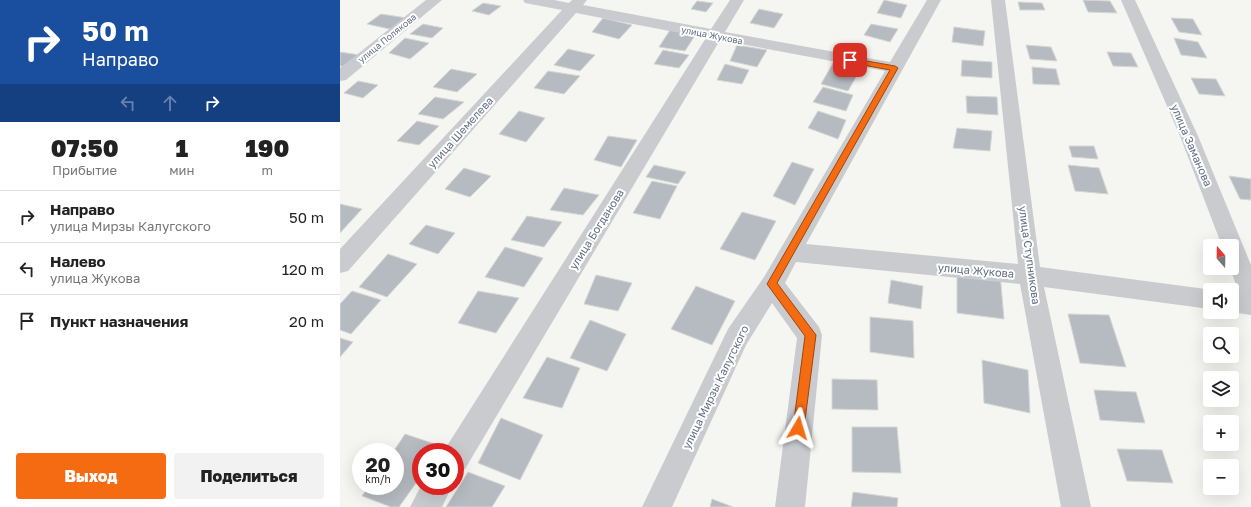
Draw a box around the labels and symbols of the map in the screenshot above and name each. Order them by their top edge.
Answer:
street label: улица Полякова [356,11,418,65]
street label: улица Жукова [680,24,744,46]
pin [833,43,867,77]
street label: улица Шемелева [425,94,495,170]
street label: улица Заманова [1169,102,1215,188]
street label: улица Богданова [566,186,626,272]
street label: улица Ступникова [1017,205,1043,305]
north arrow [1203,239,1239,275]
street label: улица Жукова [937,260,1015,280]
street label: улица Мирзы Калугского [679,323,751,451]
position arrow [777,407,819,449]
speed limit sign: 30 [412,443,464,495]

